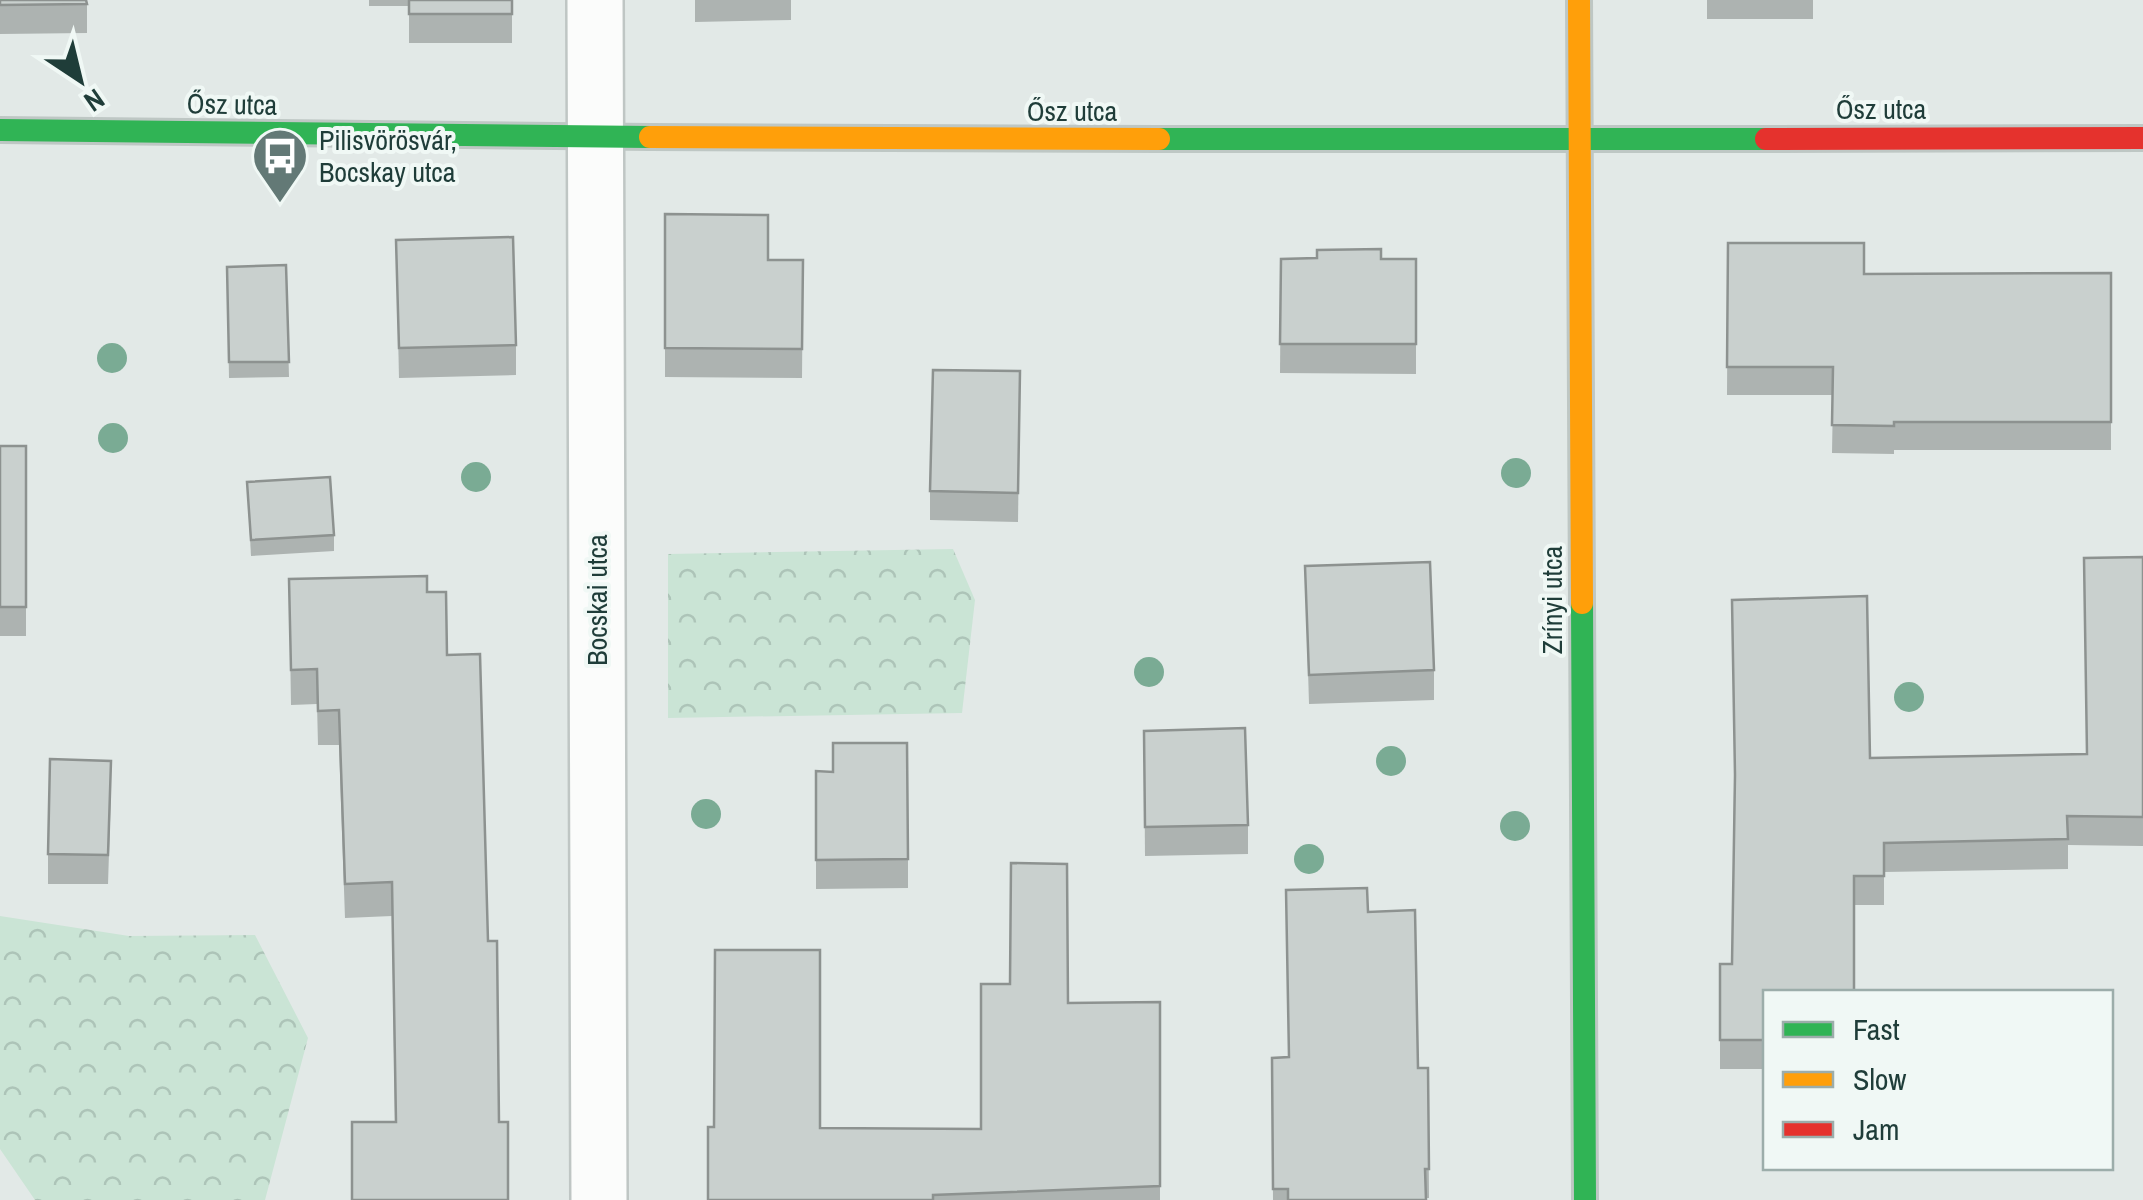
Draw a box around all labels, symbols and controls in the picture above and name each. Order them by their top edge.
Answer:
north arrow [30,30,130,130]
text: N [77,80,112,121]
street label: Ősz utca [186,84,278,124]
street label: Ősz utca [1836,90,1927,128]
street label: Ősz utca [1027,92,1118,130]
place label: Pilisvörösvár, Bocskay utca [319,121,457,191]
bus stop icon: Pilisvörösvár, Bocskay utca [250,126,310,205]
street label: Bocskai utca [578,534,616,666]
street label: Zrínyi utca [1533,546,1571,654]
legend [1763,990,2113,1170]
text: Fast [1853,1009,1900,1049]
text: Slow [1853,1059,1907,1099]
text: Jam [1853,1109,1899,1149]

